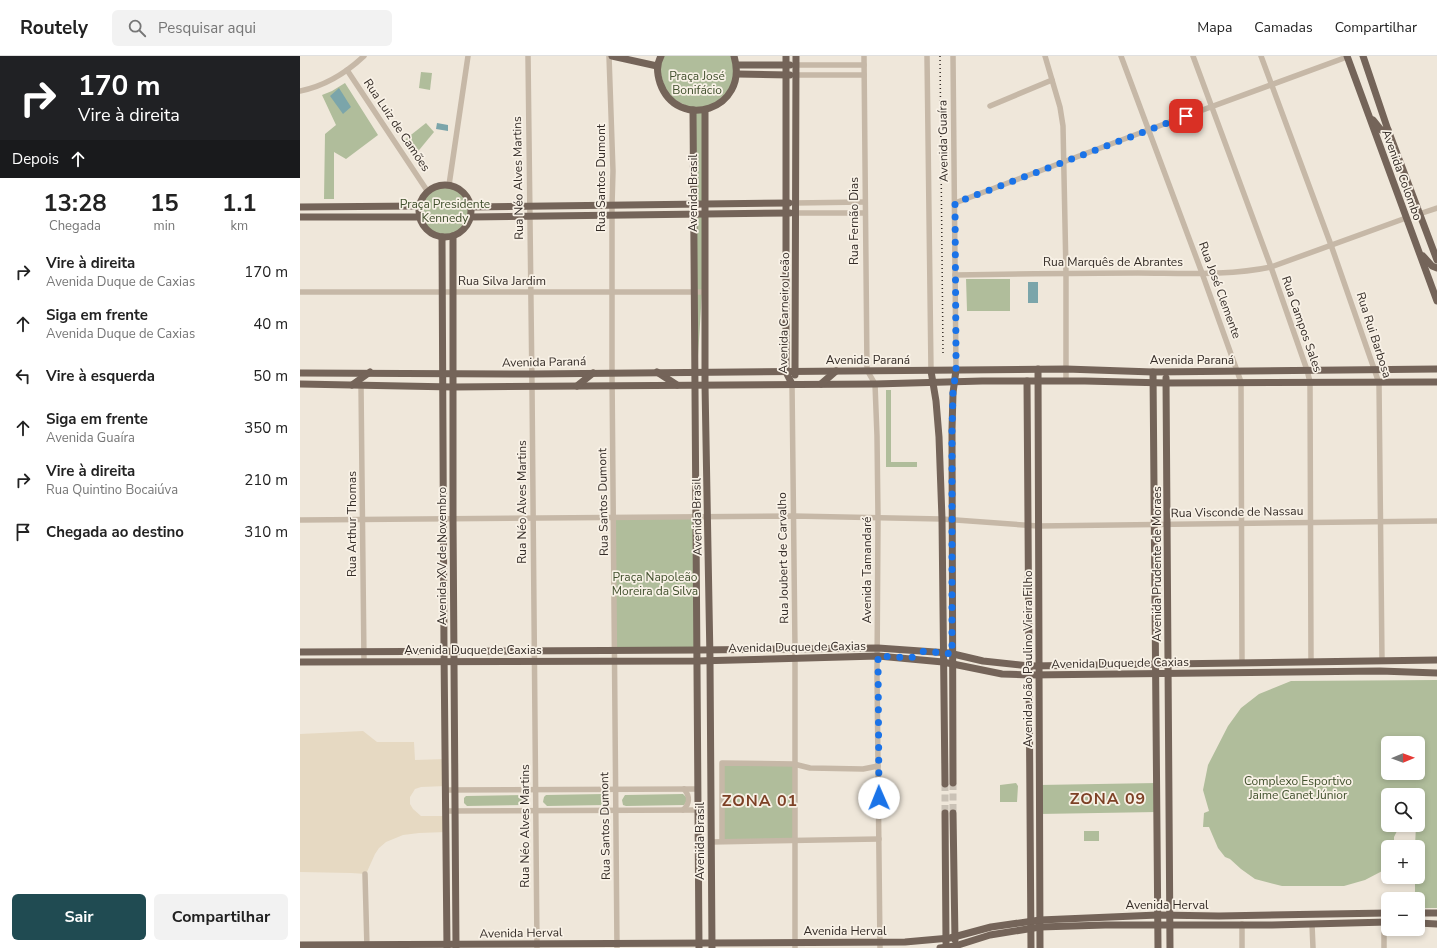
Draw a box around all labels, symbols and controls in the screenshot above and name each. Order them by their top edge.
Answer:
search box [112,10,392,46]
text: Routely [20,15,88,41]
icon: search [126,17,148,39]
text: Pesquisar aqui [158,18,256,38]
text: Mapa [1197,18,1232,37]
text: Camadas [1254,18,1313,37]
text: Compartilhar [1335,18,1417,37]
text: 170 m [78,67,161,105]
park label: Praça José Bonifácio [669,68,725,98]
icon: right [12,72,64,124]
street label: Rua Luiz de Camões [360,76,434,175]
pin [1169,99,1203,133]
street label: Avenida Guaíra [934,100,952,182]
text: Vire à direita [78,103,180,127]
icon: arrive [1175,105,1197,127]
street label: Rua Néo Alves Martins [509,116,527,240]
street label: Rua Santos Dumont [593,123,609,232]
street label: Avenida Colombo [1378,127,1426,223]
icon: ahead [67,148,89,170]
text: Depois [12,149,59,169]
street label: Avenida Brasil [685,154,701,232]
street label: Rua Fernão Dias [846,177,862,265]
text: 13:28 [43,187,107,219]
text: 15 [150,187,179,219]
text: 1.1 [222,187,257,219]
park label: Praça Presidente Kennedy [400,196,490,226]
text: Chegada [49,217,101,235]
text: min [154,217,175,235]
text: km [231,217,248,235]
street label: Rua José Clemente [1195,239,1245,341]
street label: Avenida Carneiro Leão [775,252,793,374]
text: Vire à direita [46,253,135,273]
street label: Rua Marquês de Abrantes [1043,254,1183,270]
icon: right [12,261,34,283]
text: 170 m [244,262,288,282]
text: Avenida Duque de Caxias [46,273,195,291]
street label: Rua Silva Jardim [458,273,546,289]
street label: Rua Campos Sales [1278,274,1326,374]
street label: Rua Rui Barbosa [1353,290,1395,380]
text: Siga em frente [46,305,148,325]
icon: ahead [12,313,34,335]
text: 40 m [253,314,288,334]
text: Avenida Duque de Caxias [46,325,195,343]
street label: Avenida Paraná [826,352,910,368]
street label: Avenida Paraná [1150,352,1234,368]
street label: Avenida Paraná [502,353,586,371]
icon: left [12,365,34,387]
text: Vire à esquerda [46,366,155,386]
text: 50 m [253,366,288,386]
text: Siga em frente [46,409,148,429]
icon: ahead [12,417,34,439]
text: 350 m [244,418,288,438]
text: Avenida Guaíra [46,429,135,447]
street label: Rua Néo Alves Martins [514,440,530,564]
street label: Rua Santos Dumont [594,447,612,556]
text: Vire à direita [46,461,135,481]
icon: right [12,469,34,491]
text: 210 m [244,470,288,490]
street label: Rua Arthur Thomas [344,471,360,577]
street label: Avenida Brasil [688,478,706,556]
text: Rua Quintino Bocaiúva [46,481,178,499]
street label: Avenida XV de Novembro [434,486,450,625]
street label: Avenida Prudente de Moraes [1149,486,1165,642]
street label: Rua Joubert de Carvalho [774,492,792,624]
street label: Rua Visconde de Nassau [1170,503,1304,521]
street label: Avenida Tamandaré [859,516,875,624]
icon: arrive [12,521,34,543]
text: Chegada ao destino [46,522,184,542]
text: 310 m [244,522,288,542]
park label: Praça Napoleão Moreira da Silva [612,569,698,599]
street label: Avenida João Paulino Vieira Filho [1020,570,1036,748]
street label: Avenida Duque de Caxias [728,638,866,656]
street label: Avenida Duque de Caxias [404,642,542,658]
street label: Avenida Duque de Caxias [1051,654,1189,672]
north arrow [1381,736,1425,780]
map controls [1381,736,1425,936]
street label: Rua Néo Alves Martins [517,764,533,888]
street label: Rua Santos Dumont [596,771,614,880]
park label: Complexo Esportivo Jaime Canet Júnior [1244,773,1352,803]
position arrow [858,777,900,819]
district label: ZONA 09 [1070,788,1146,810]
button: search [1381,788,1425,832]
district label: ZONA 01 [722,790,798,812]
street label: Avenida Brasil [692,802,708,880]
button: + [1381,840,1425,884]
button: − [1381,892,1425,936]
button: Sair [12,894,146,940]
button: Compartilhar [154,894,288,940]
street label: Avenida Herval [1125,897,1209,913]
street label: Avenida Herval [803,923,887,939]
street label: Avenida Herval [479,924,563,942]

